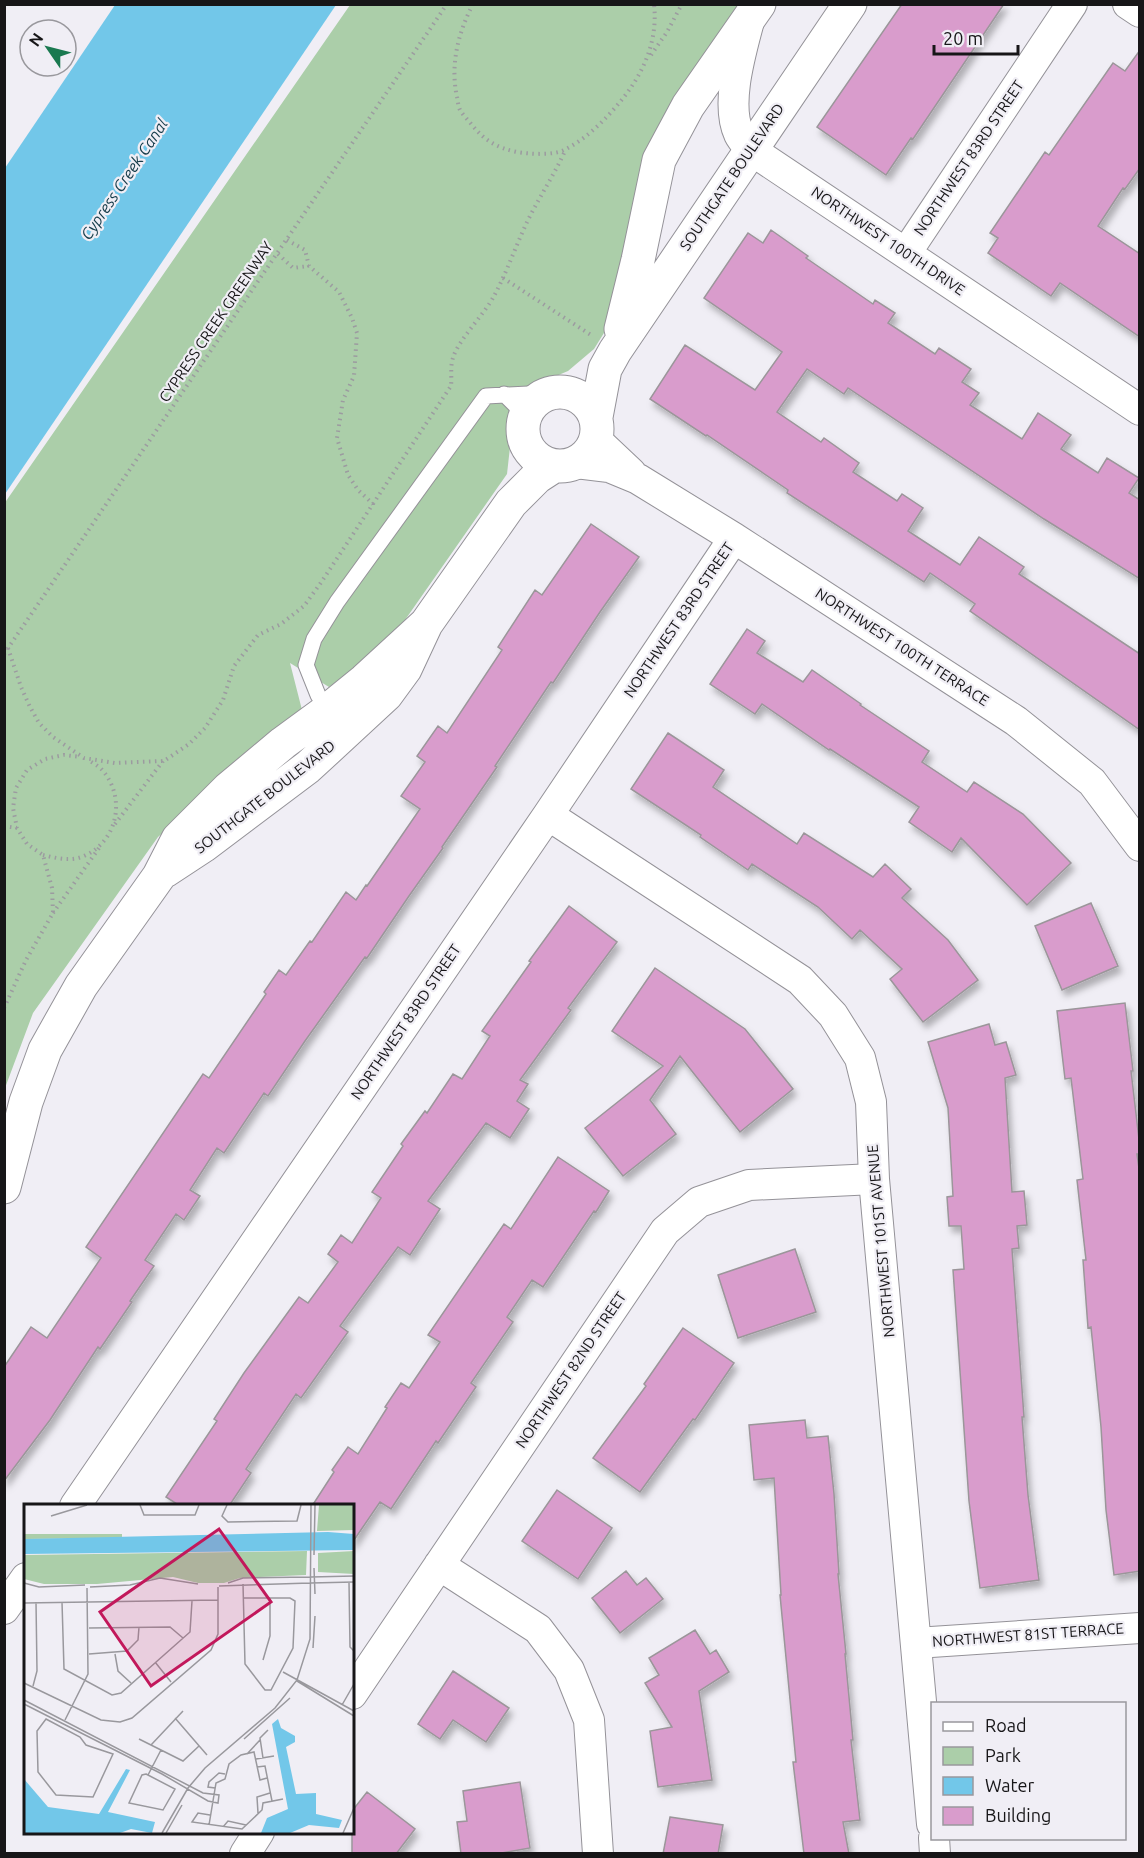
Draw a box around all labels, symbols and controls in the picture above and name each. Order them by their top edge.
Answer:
north arrow [18,18,78,78]
scale bar [934,18,1018,56]
text: 20 m [943,28,983,48]
text: N [25,29,47,49]
street label: NORTHWEST 83RD STREET [910,76,1027,238]
street label: SOUTHGATE BOULEVARD [676,100,787,253]
water label: Cypress Creek Canal [77,115,171,243]
street label: NORTHWEST 100TH DRIVE [808,183,968,298]
street label: CYPRESS CREEK GREENWAY [155,238,276,405]
street label: NORTHWEST 83RD STREET [620,538,737,700]
street label: NORTHWEST 100TH TERRACE [812,584,992,709]
street label: SOUTHGATE BOULEVARD [191,736,338,857]
street label: NORTHWEST 83RD STREET [347,940,464,1102]
street label: NORTHWEST 101ST AVENUE [864,1144,897,1338]
street label: NORTHWEST 82ND STREET [512,1288,630,1451]
inset map [24,1504,354,1834]
street label: NORTHWEST 81ST TERRACE [932,1619,1124,1650]
legend [931,1702,1126,1840]
text: Road [985,1715,1027,1735]
text: Park [985,1745,1021,1765]
text: Water [985,1775,1035,1795]
text: Building [985,1805,1051,1825]

